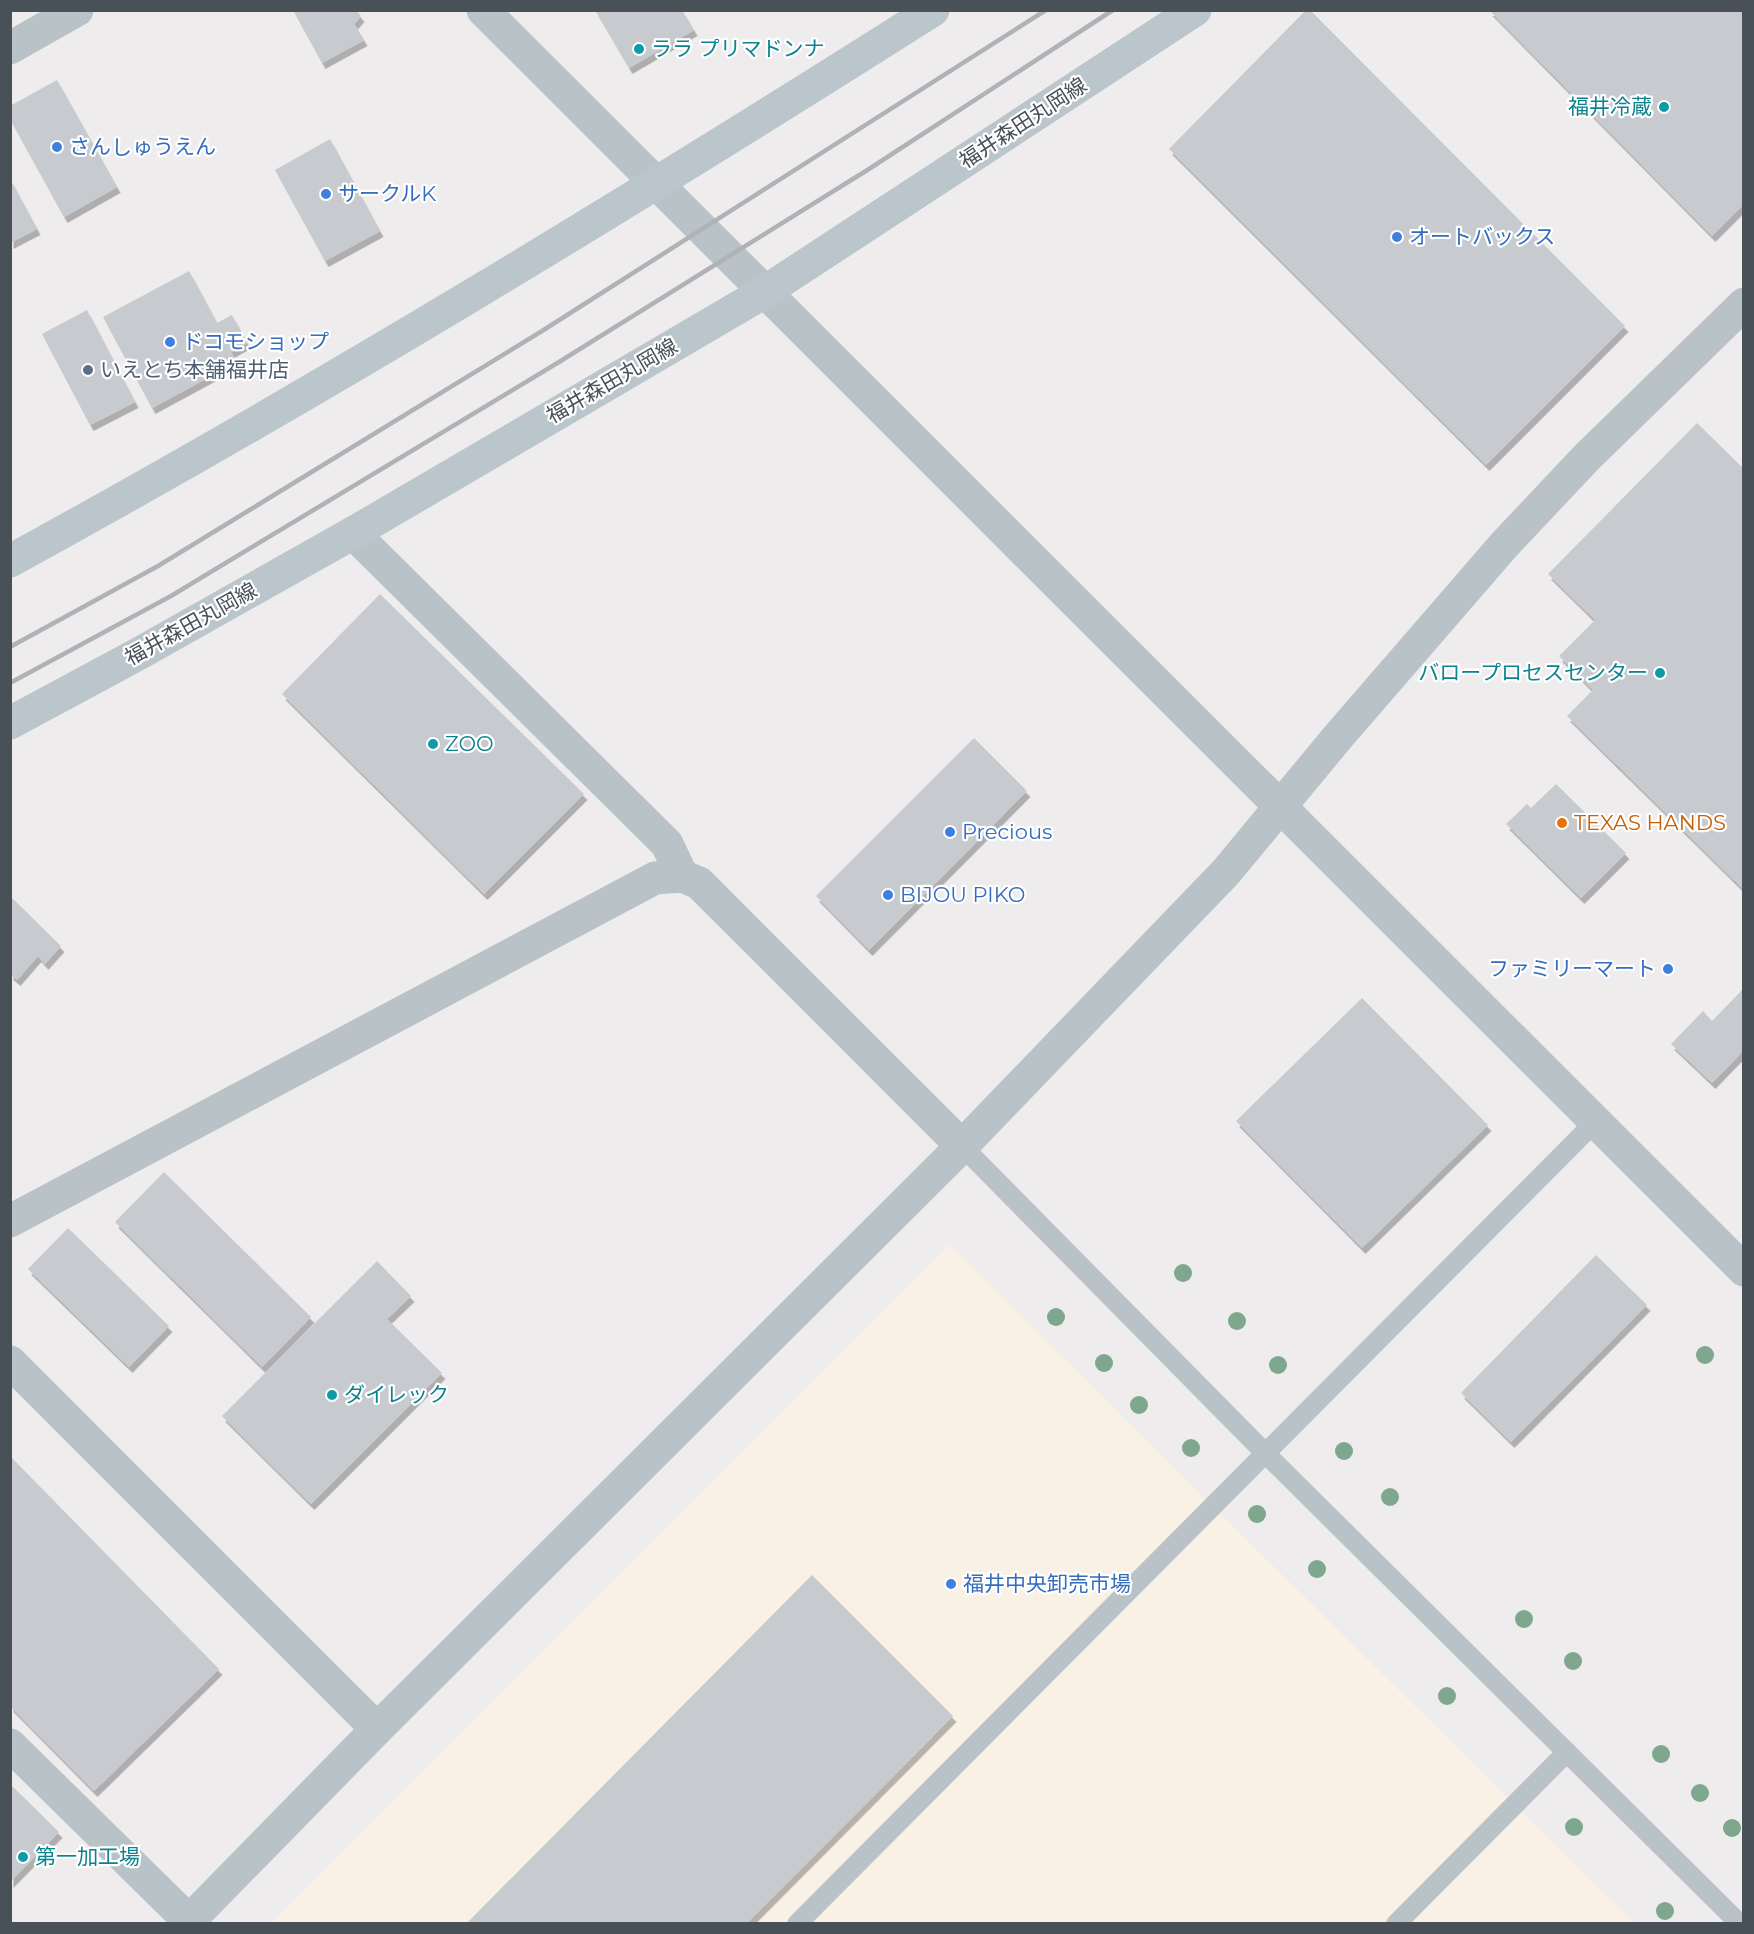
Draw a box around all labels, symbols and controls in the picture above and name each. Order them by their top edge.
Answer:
place label: ララ プリマドンナ [651,36,825,61]
marker: ララ プリマドンナ [632,42,646,56]
street label: 福井森田丸岡線 [954,72,1091,173]
place label: 福井冷蔵 [1568,94,1652,119]
marker: 福井冷蔵 [1657,100,1671,114]
place label: さんしゅうえん [69,134,216,159]
marker: さんしゅうえん [50,140,64,154]
place label: サークルK [338,181,436,206]
marker: サークルK [319,187,333,201]
place label: オートバックス [1409,224,1555,249]
marker: オートバックス [1390,230,1404,244]
place label: ドコモショップ [182,329,329,354]
street label: 福井森田丸岡線 [542,333,682,428]
marker: ドコモショップ [163,335,177,349]
place label: いえとち本舗福井店 [100,357,289,382]
marker: いえとち本舗福井店 [81,363,95,377]
street label: 福井森田丸岡線 [120,577,261,670]
place label: バロープロセスセンター [1418,660,1648,685]
marker: バロープロセスセンター [1653,666,1667,680]
place label: ZOO [445,731,494,756]
marker: ZOO [426,737,440,751]
place label: TEXAS HANDS [1574,810,1726,835]
marker: TEXAS HANDS [1555,816,1569,830]
place label: Precious [962,819,1052,844]
marker: Precious [943,825,957,839]
place label: BIJOU PIKO [900,882,1025,907]
marker: BIJOU PIKO [881,888,895,902]
place label: ファミリーマート [1488,956,1656,981]
marker: ファミリーマート [1661,962,1675,976]
place label: ダイレック [344,1382,449,1407]
marker: ダイレック [325,1388,339,1402]
place label: 福井中央卸売市場 [963,1571,1131,1596]
marker: 福井中央卸売市場 [944,1577,958,1591]
place label: 第一加工場 [35,1844,140,1869]
marker: 第一加工場 [16,1850,30,1864]

